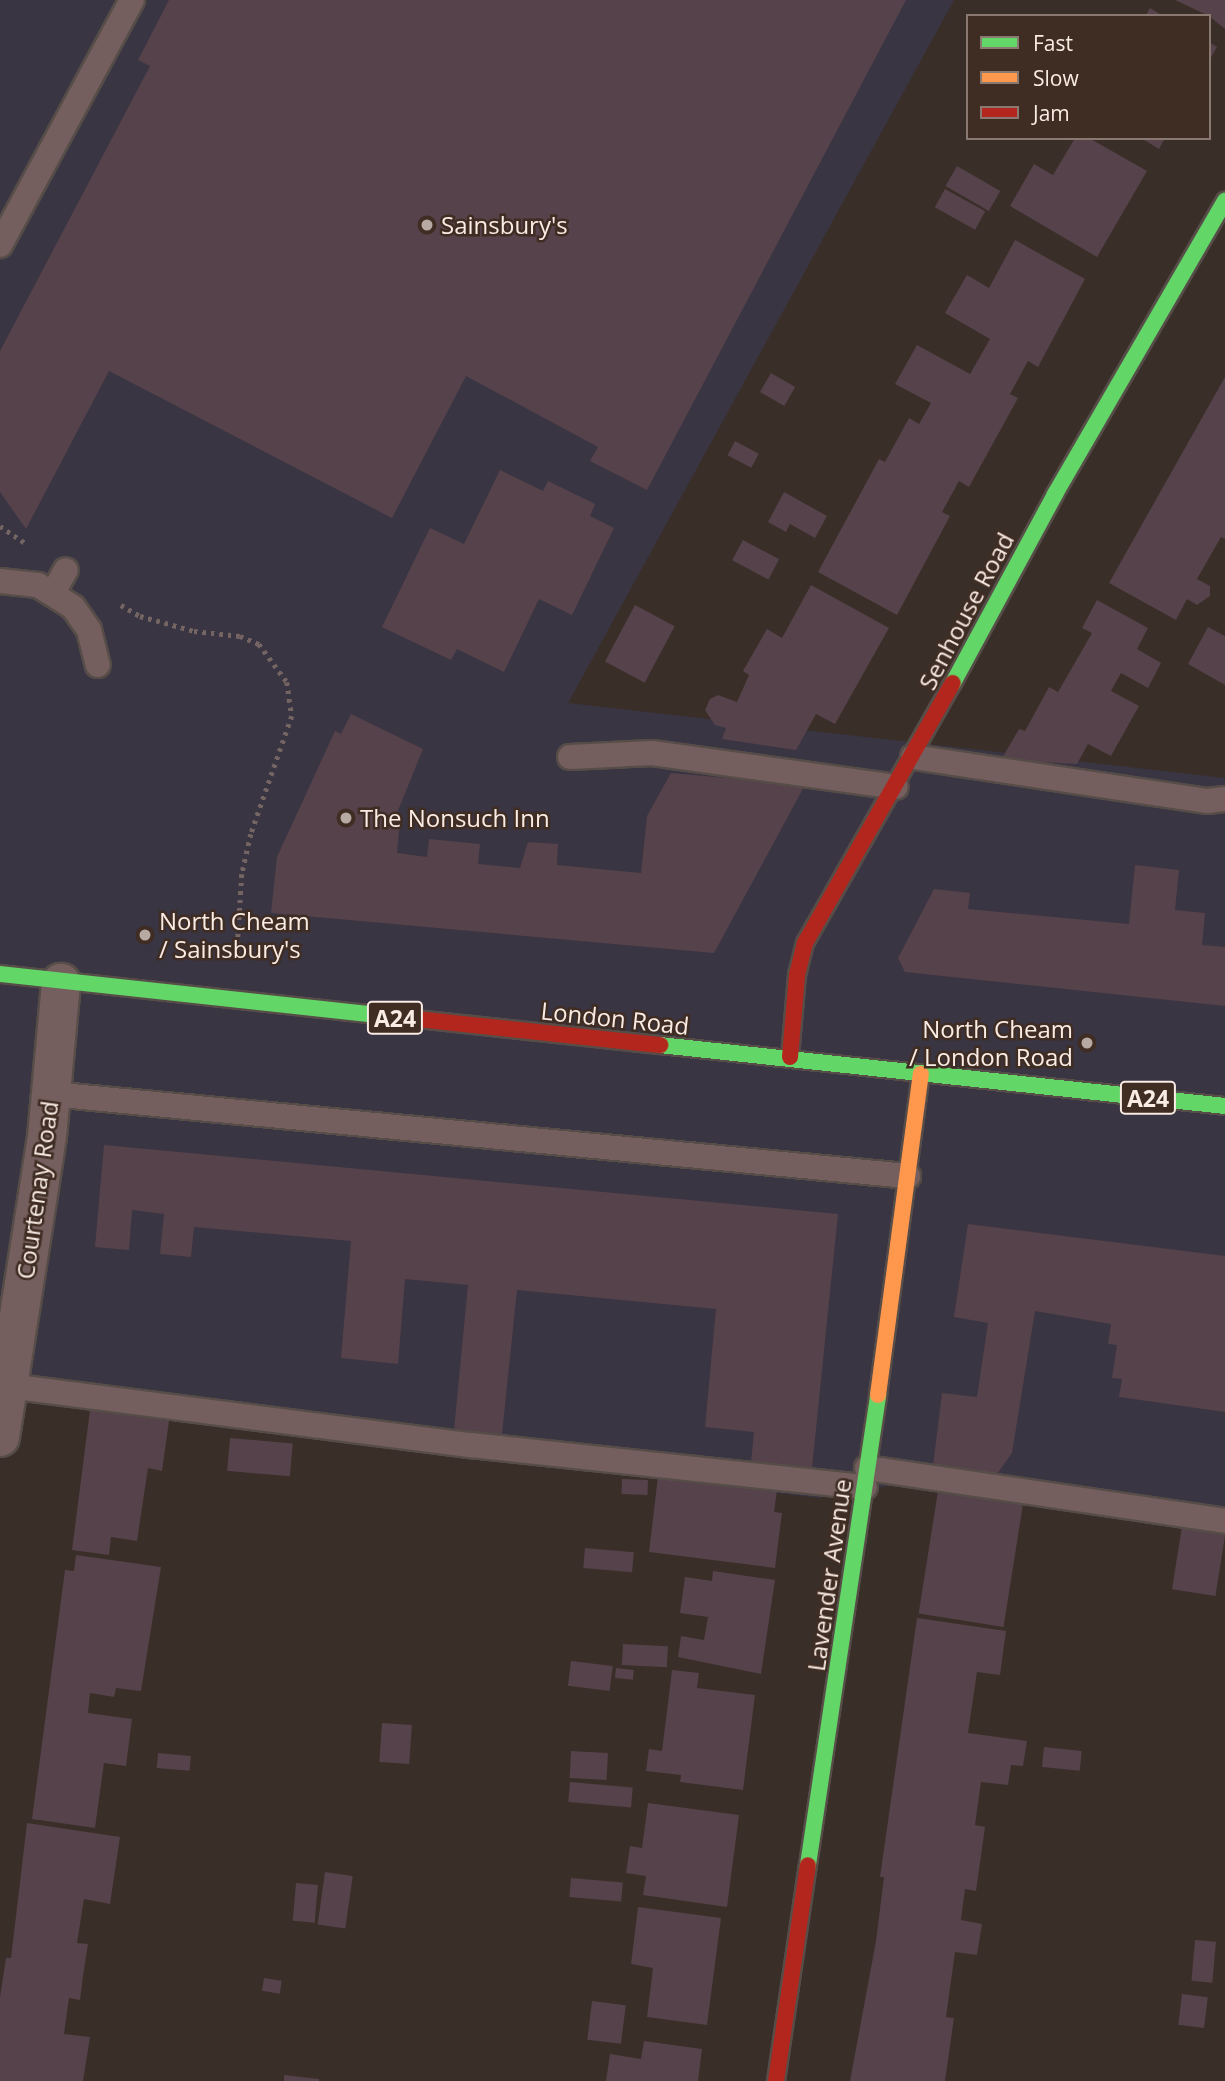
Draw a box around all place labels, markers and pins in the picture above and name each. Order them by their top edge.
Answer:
place label: Sainsbury's [441,211,568,239]
marker: Sainsbury's [419,217,435,233]
place label: The Nonsuch Inn [360,804,550,832]
marker: The Nonsuch Inn [338,810,354,826]
place label: North Cheam / Sainsbury's [159,907,310,963]
marker: North Cheam / Sainsbury's [137,927,153,943]
place label: North Cheam / London Road [909,1015,1073,1071]
marker: North Cheam / London Road [1079,1035,1095,1051]

